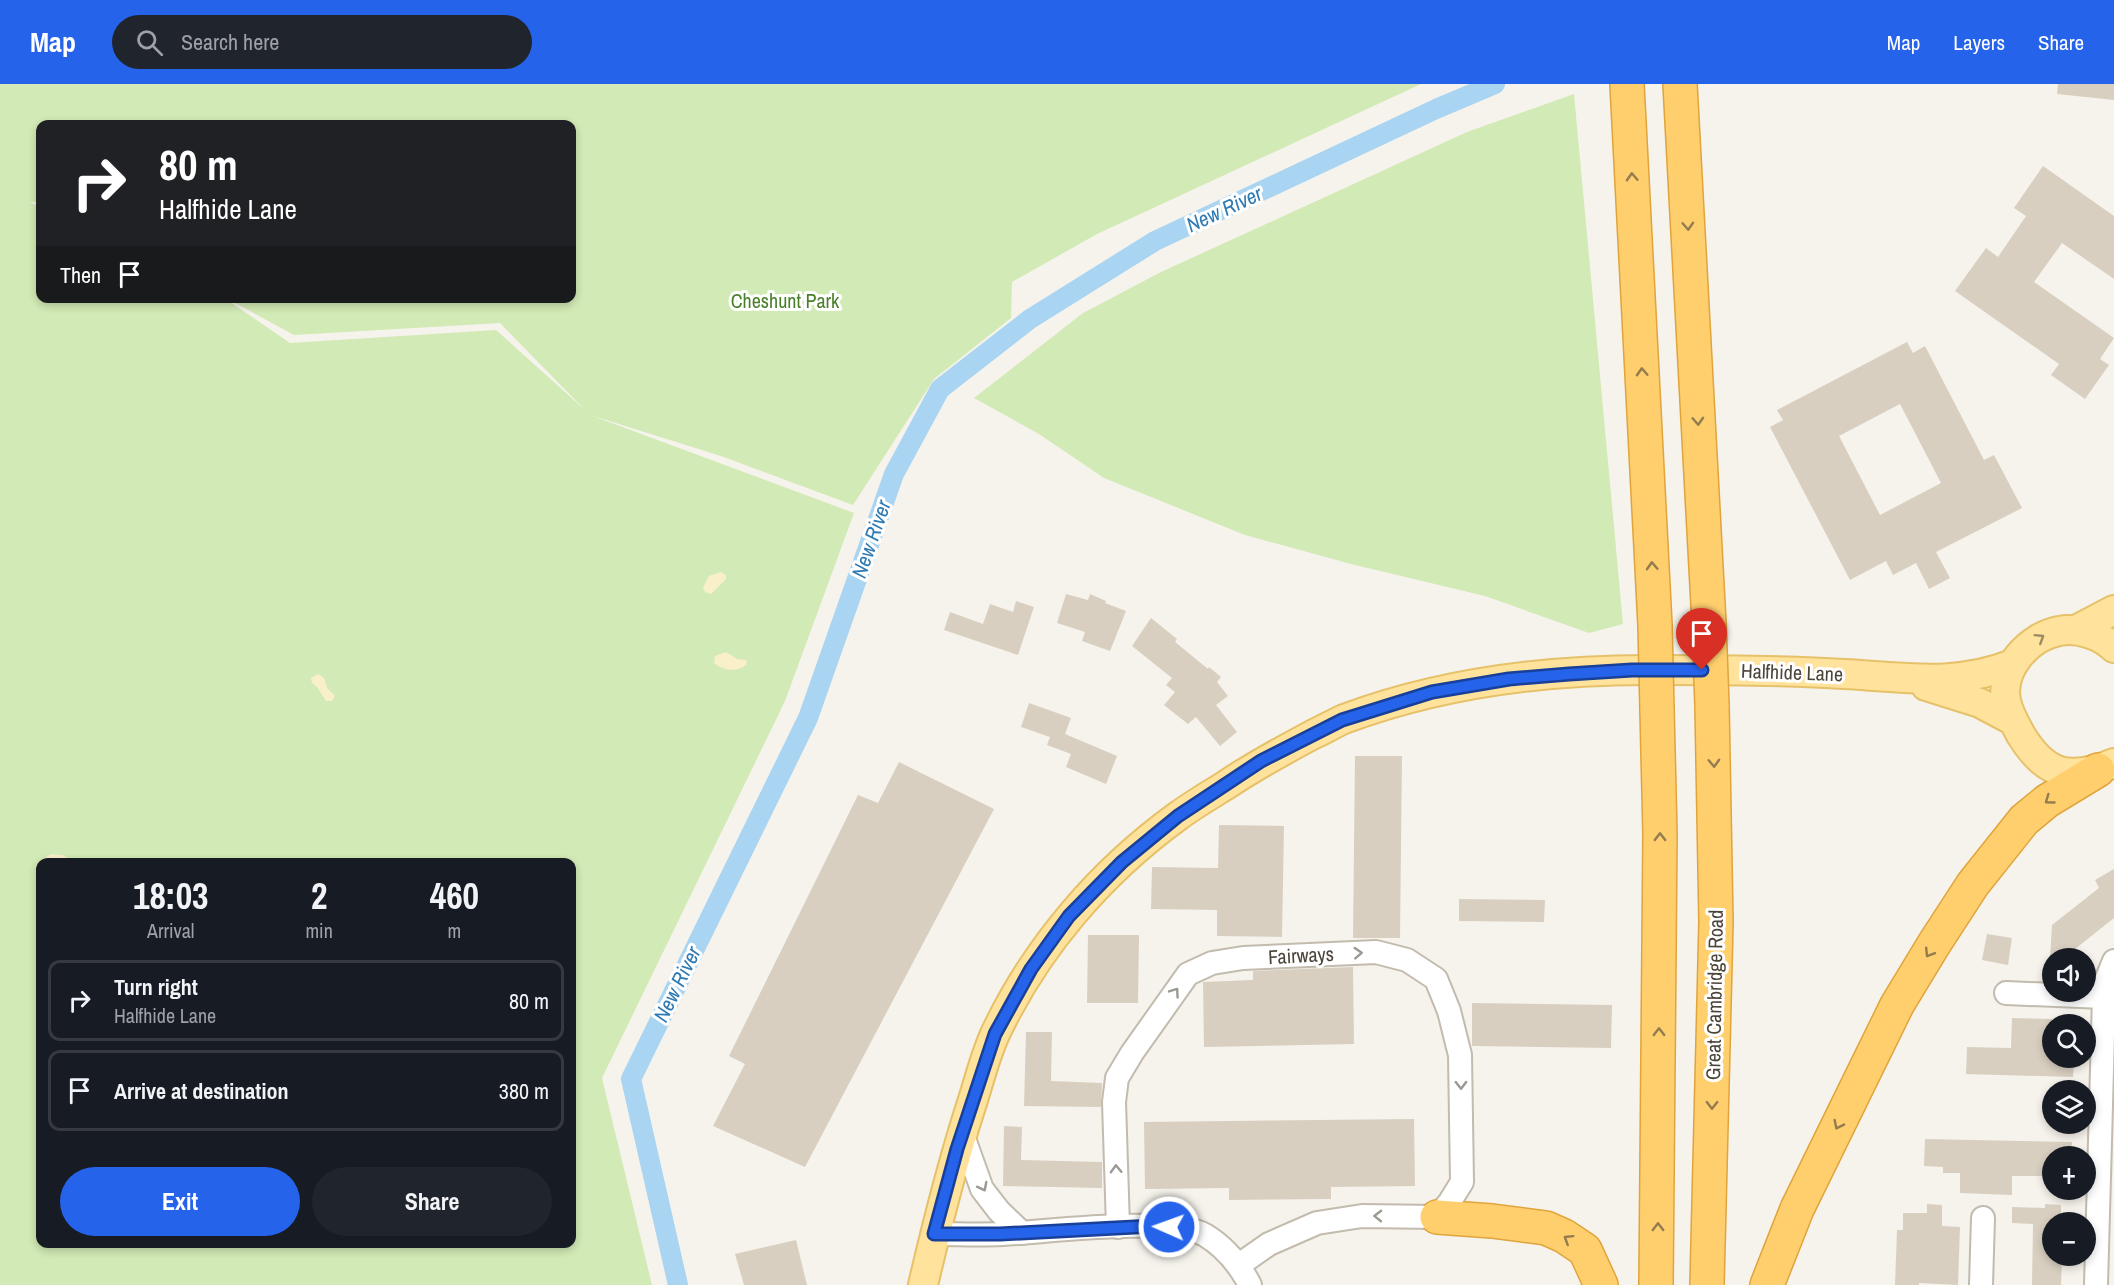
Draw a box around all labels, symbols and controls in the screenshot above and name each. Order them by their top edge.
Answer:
search box [112,15,532,69]
text: Map [30,23,76,61]
icon: search [133,26,166,59]
text: Search here [181,27,279,57]
text: Map [1887,28,1920,57]
text: Layers [1953,28,2005,57]
text: Share [2038,28,2084,57]
text: 80 m [159,137,238,193]
icon: right [60,144,138,222]
one-way arrow [1626,172,1639,182]
water label: New River [1181,178,1268,239]
text: Halfhide Lane [159,191,297,227]
one-way arrow [1681,222,1694,231]
icon: arrive [113,258,146,291]
text: Then [60,260,101,290]
park label: Cheshunt Park [731,287,840,314]
one-way arrow [1636,367,1649,376]
one-way arrow [1692,417,1705,426]
water label: New River [844,495,898,582]
one-way arrow [1646,562,1659,571]
pin [1676,608,1727,670]
icon: arrive [1685,617,1718,650]
one-way arrow [2034,634,2044,646]
street label: Halfhide Lane [1740,657,1844,687]
one-way arrow [1707,759,1720,768]
one-way arrow [2044,793,2055,804]
one-way arrow [1654,832,1666,841]
text: 18:03 [133,872,208,920]
text: 2 [311,872,327,920]
text: 460 [430,872,479,920]
street label: Great Cambridge Road [1699,910,1729,1080]
text: Arrival [147,917,194,944]
text: min [305,917,333,944]
text: m [448,917,461,944]
water label: New River [646,940,708,1026]
street label: Fairways [1267,940,1335,970]
one-way arrow [1353,946,1362,959]
one-way arrow [1924,947,1936,957]
map controls [2042,948,2096,1266]
button: sound [2042,948,2096,1002]
text: Turn right [114,972,198,1002]
icon: right [63,984,96,1017]
text: 80 m [509,986,549,1016]
one-way arrow [1168,988,1179,999]
text: Halfhide Lane [114,1002,216,1029]
button: search [2042,1014,2096,1068]
one-way arrow [1653,1027,1665,1036]
icon: arrive [63,1074,96,1107]
text: Arrive at destination [114,1076,288,1106]
text: 380 m [499,1076,549,1106]
button: layers [2042,1080,2096,1134]
one-way arrow [1455,1081,1467,1090]
one-way arrow [1706,1101,1718,1110]
one-way arrow [1834,1119,1846,1130]
button: + [2042,1146,2096,1200]
one-way arrow [1110,1164,1122,1173]
button: Exit [60,1167,300,1236]
button: Share [312,1167,552,1236]
one-way arrow [976,1181,987,1192]
position arrow [1137,1195,1201,1259]
one-way arrow [1374,1210,1383,1223]
button: − [2042,1212,2096,1266]
one-way arrow [1652,1222,1664,1231]
one-way arrow [1564,1235,1574,1247]

